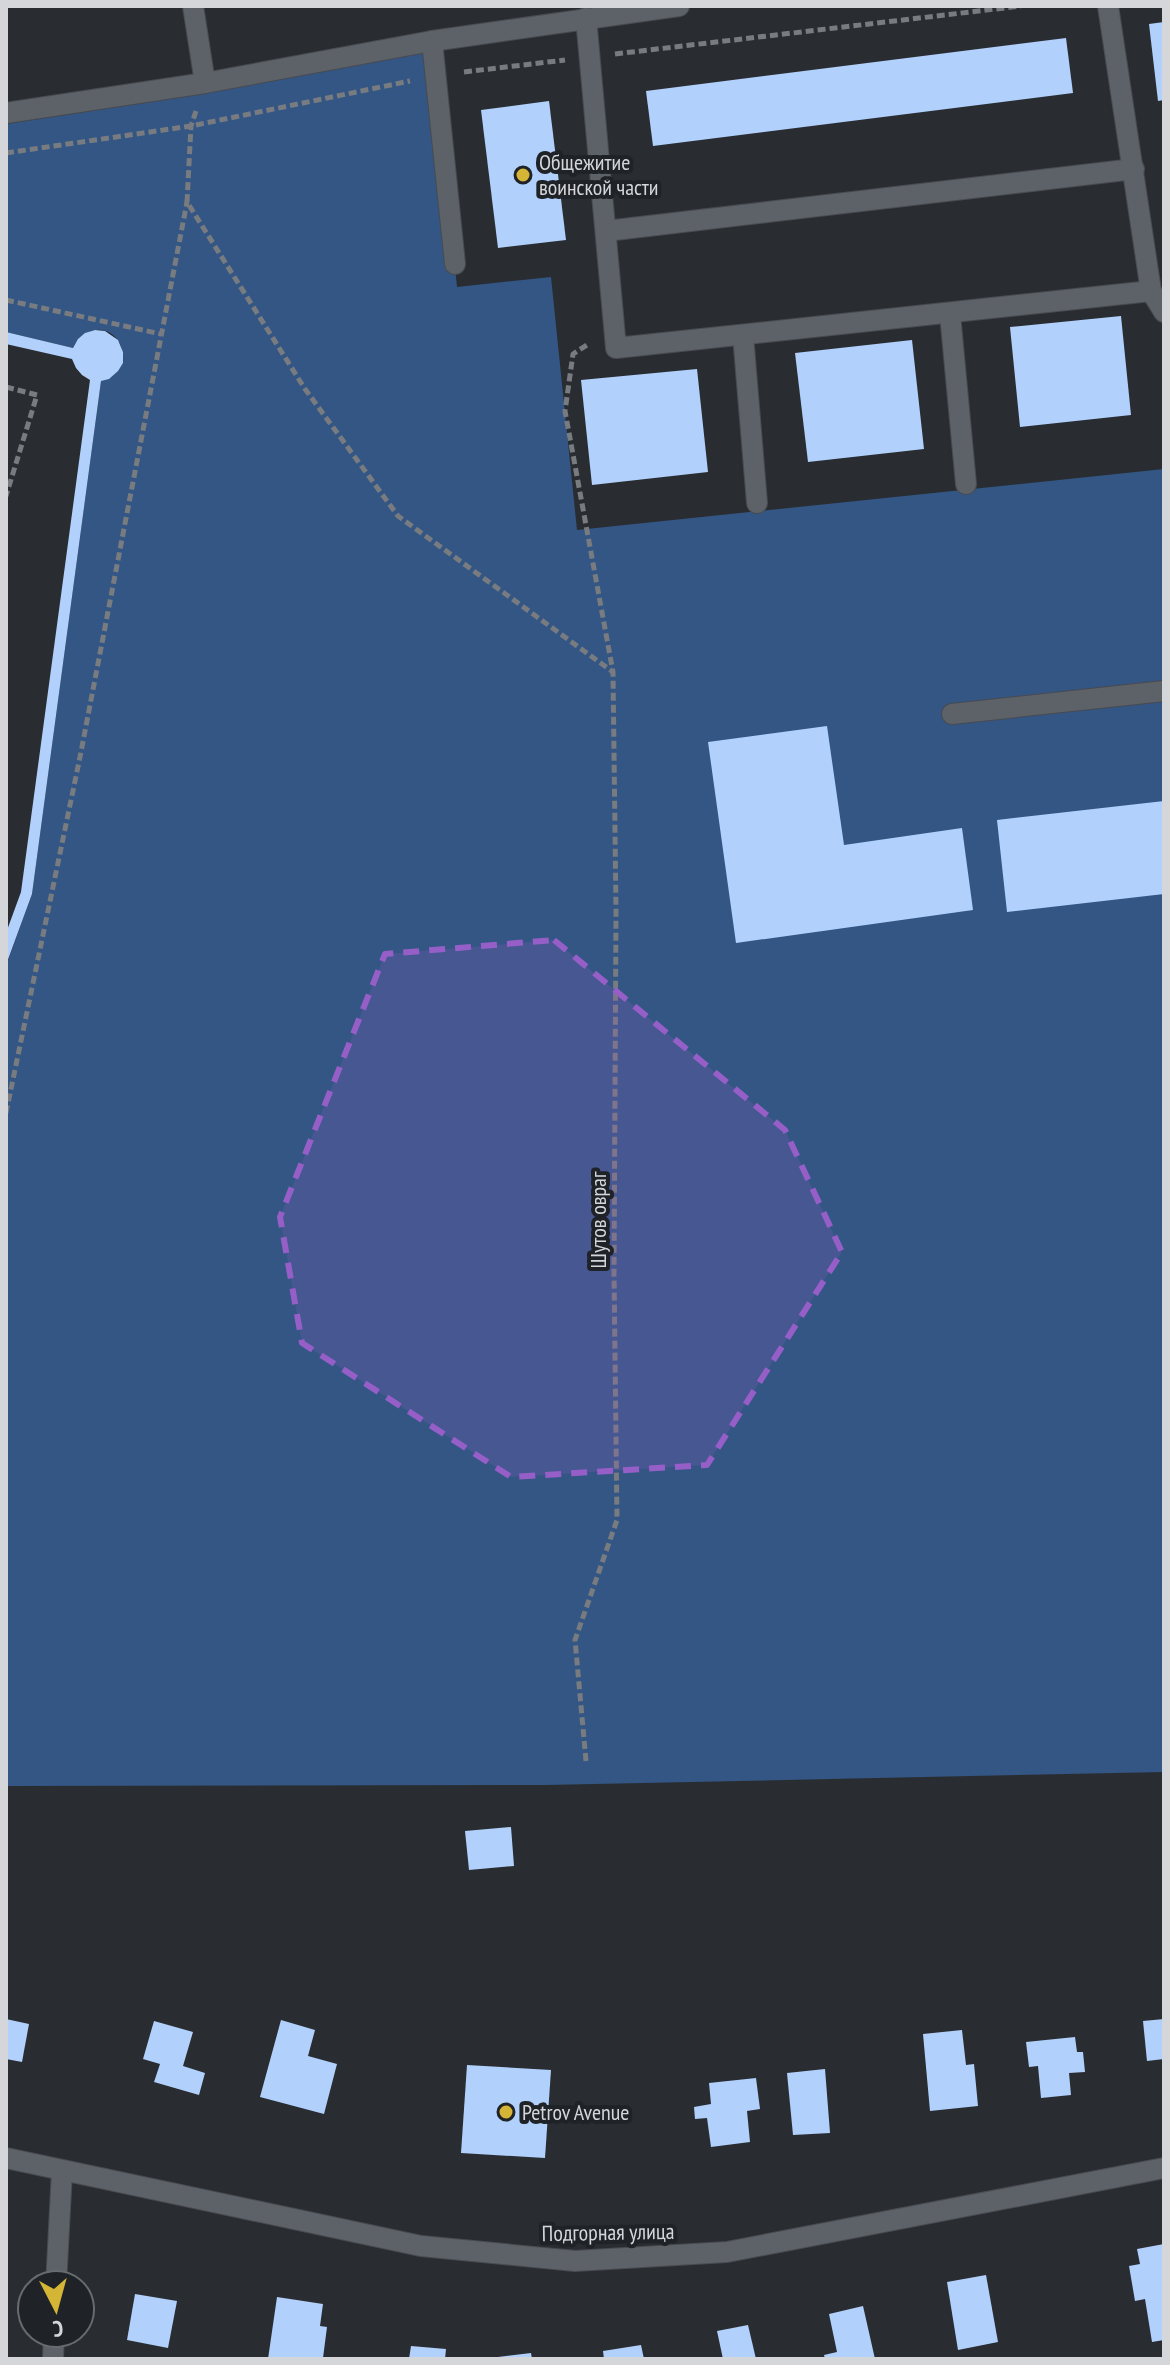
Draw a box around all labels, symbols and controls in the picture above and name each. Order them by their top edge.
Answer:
place label: Общежитие воинской части [539,148,658,201]
marker: Общежитие воинской части [514,166,532,184]
street label: Шутов овраг [584,1171,612,1268]
place label: Petrov Avenue [522,2098,629,2126]
marker: Petrov Avenue [497,2103,515,2121]
street label: Подгорная улица [541,2217,675,2247]
north arrow [16,2269,96,2349]
text: С [52,2314,65,2343]

